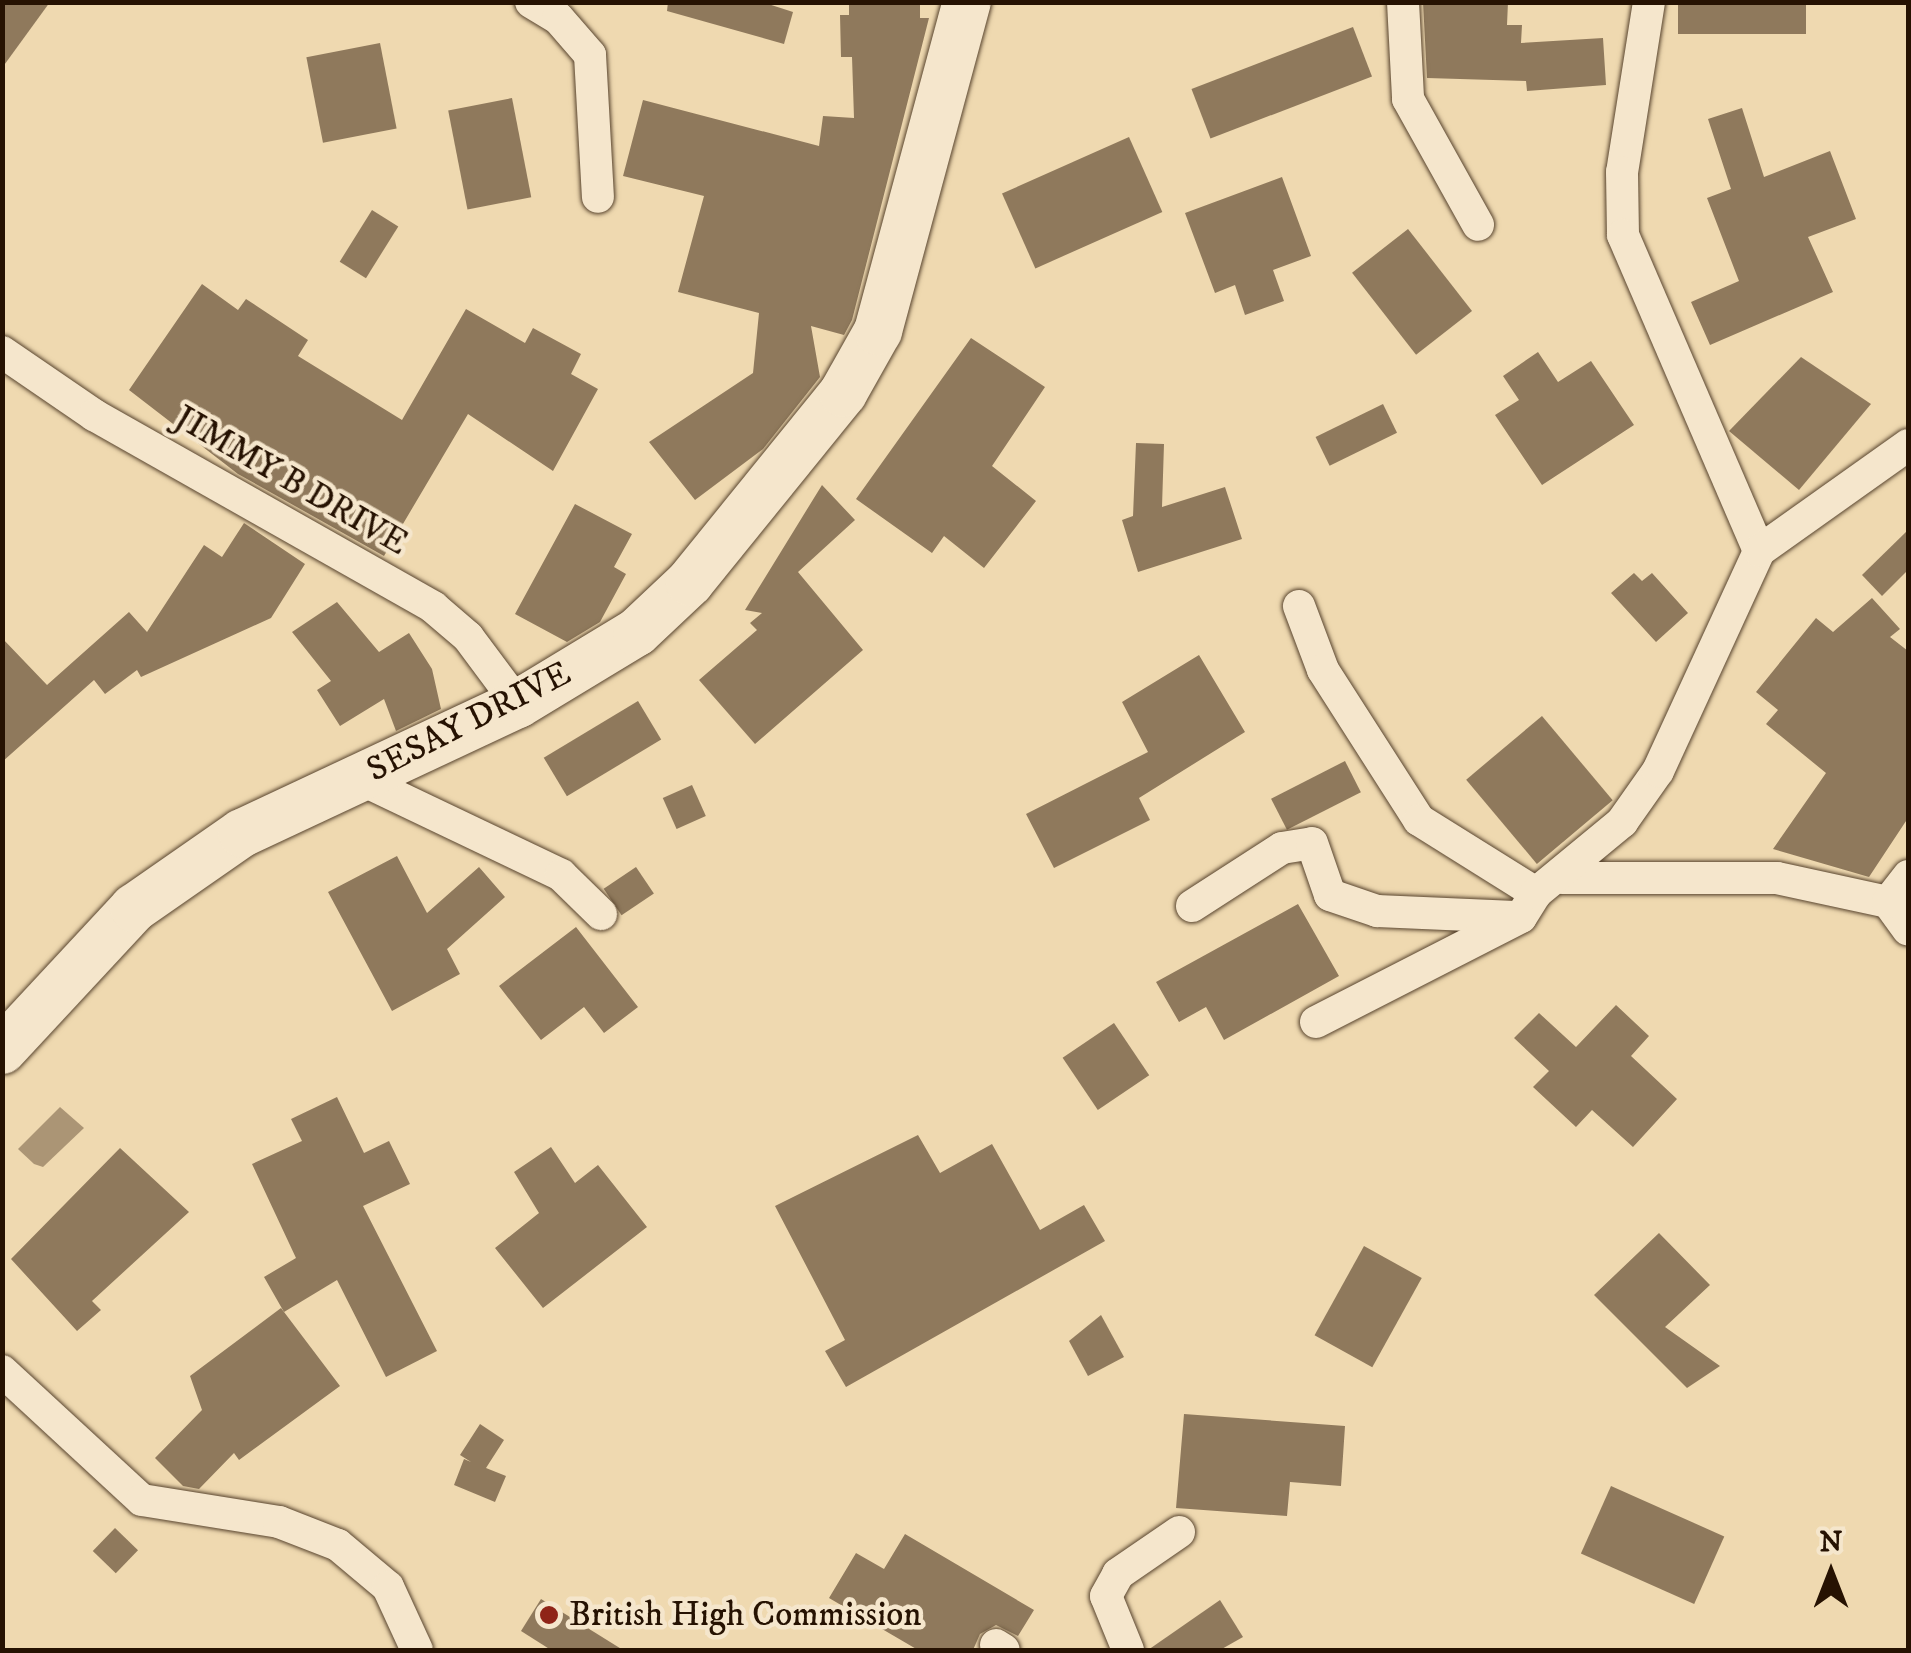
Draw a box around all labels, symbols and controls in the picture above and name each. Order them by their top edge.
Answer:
street label: JIMMY B DRIVE [167,397,415,565]
street label: SESAY DRIVE [360,653,578,791]
north arrow [1781,1523,1881,1623]
text: N [1820,1525,1842,1560]
place label: British High Commission [569,1594,922,1636]
marker: British High Commission [538,1604,560,1626]

